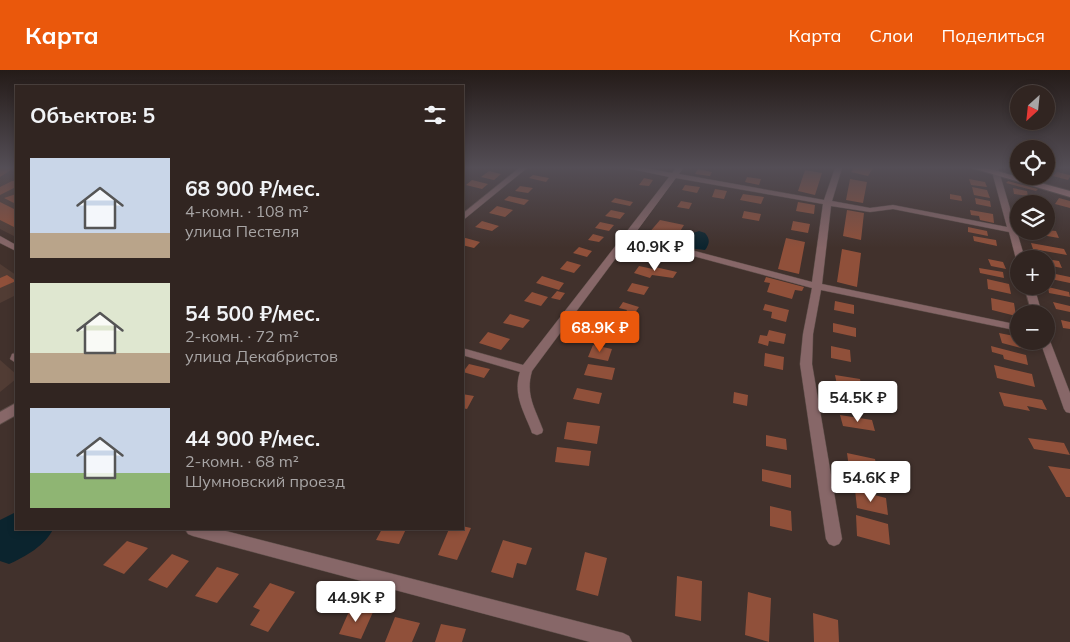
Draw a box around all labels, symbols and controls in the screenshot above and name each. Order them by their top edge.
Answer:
text: Карта [25,20,99,50]
text: Карта [789,24,841,47]
text: Слои [869,24,914,47]
text: Поделиться [942,24,1045,47]
north arrow [1010,85,1055,130]
map controls [1010,85,1055,350]
icon: filters [421,101,449,129]
text: Объектов: 5 [30,102,155,128]
button: locate [1010,140,1055,185]
text: 68 900 ₽/мес. [185,175,320,201]
icon: home [70,178,130,238]
button: layers [1010,195,1055,240]
text: 4-комн. · 108 m² [185,201,309,221]
text: улица Пестеля [185,221,299,241]
pin: 40.9K ₽ [609,230,701,272]
text: 40.9K ₽ [626,236,684,256]
button: + [1010,250,1055,295]
text: 54 500 ₽/мес. [185,300,320,326]
icon: home [70,303,130,363]
button: − [1010,305,1055,350]
pin: 68.9K ₽ [554,310,646,353]
text: 68.9K ₽ [571,317,629,337]
text: 2-комн. · 72 m² [185,326,299,346]
text: улица Декабристов [185,346,338,366]
pin: 54.5K ₽ [812,380,904,423]
text: 54.5K ₽ [829,387,887,407]
text: 44 900 ₽/мес. [185,425,320,451]
icon: home [70,428,130,488]
text: 2-комн. · 68 m² [185,451,299,471]
pin: 54.6K ₽ [825,460,917,503]
text: 54.6K ₽ [842,467,900,487]
text: Шумновский проезд [185,471,345,491]
pin: 44.9K ₽ [310,580,402,623]
text: 44.9K ₽ [327,587,385,607]

